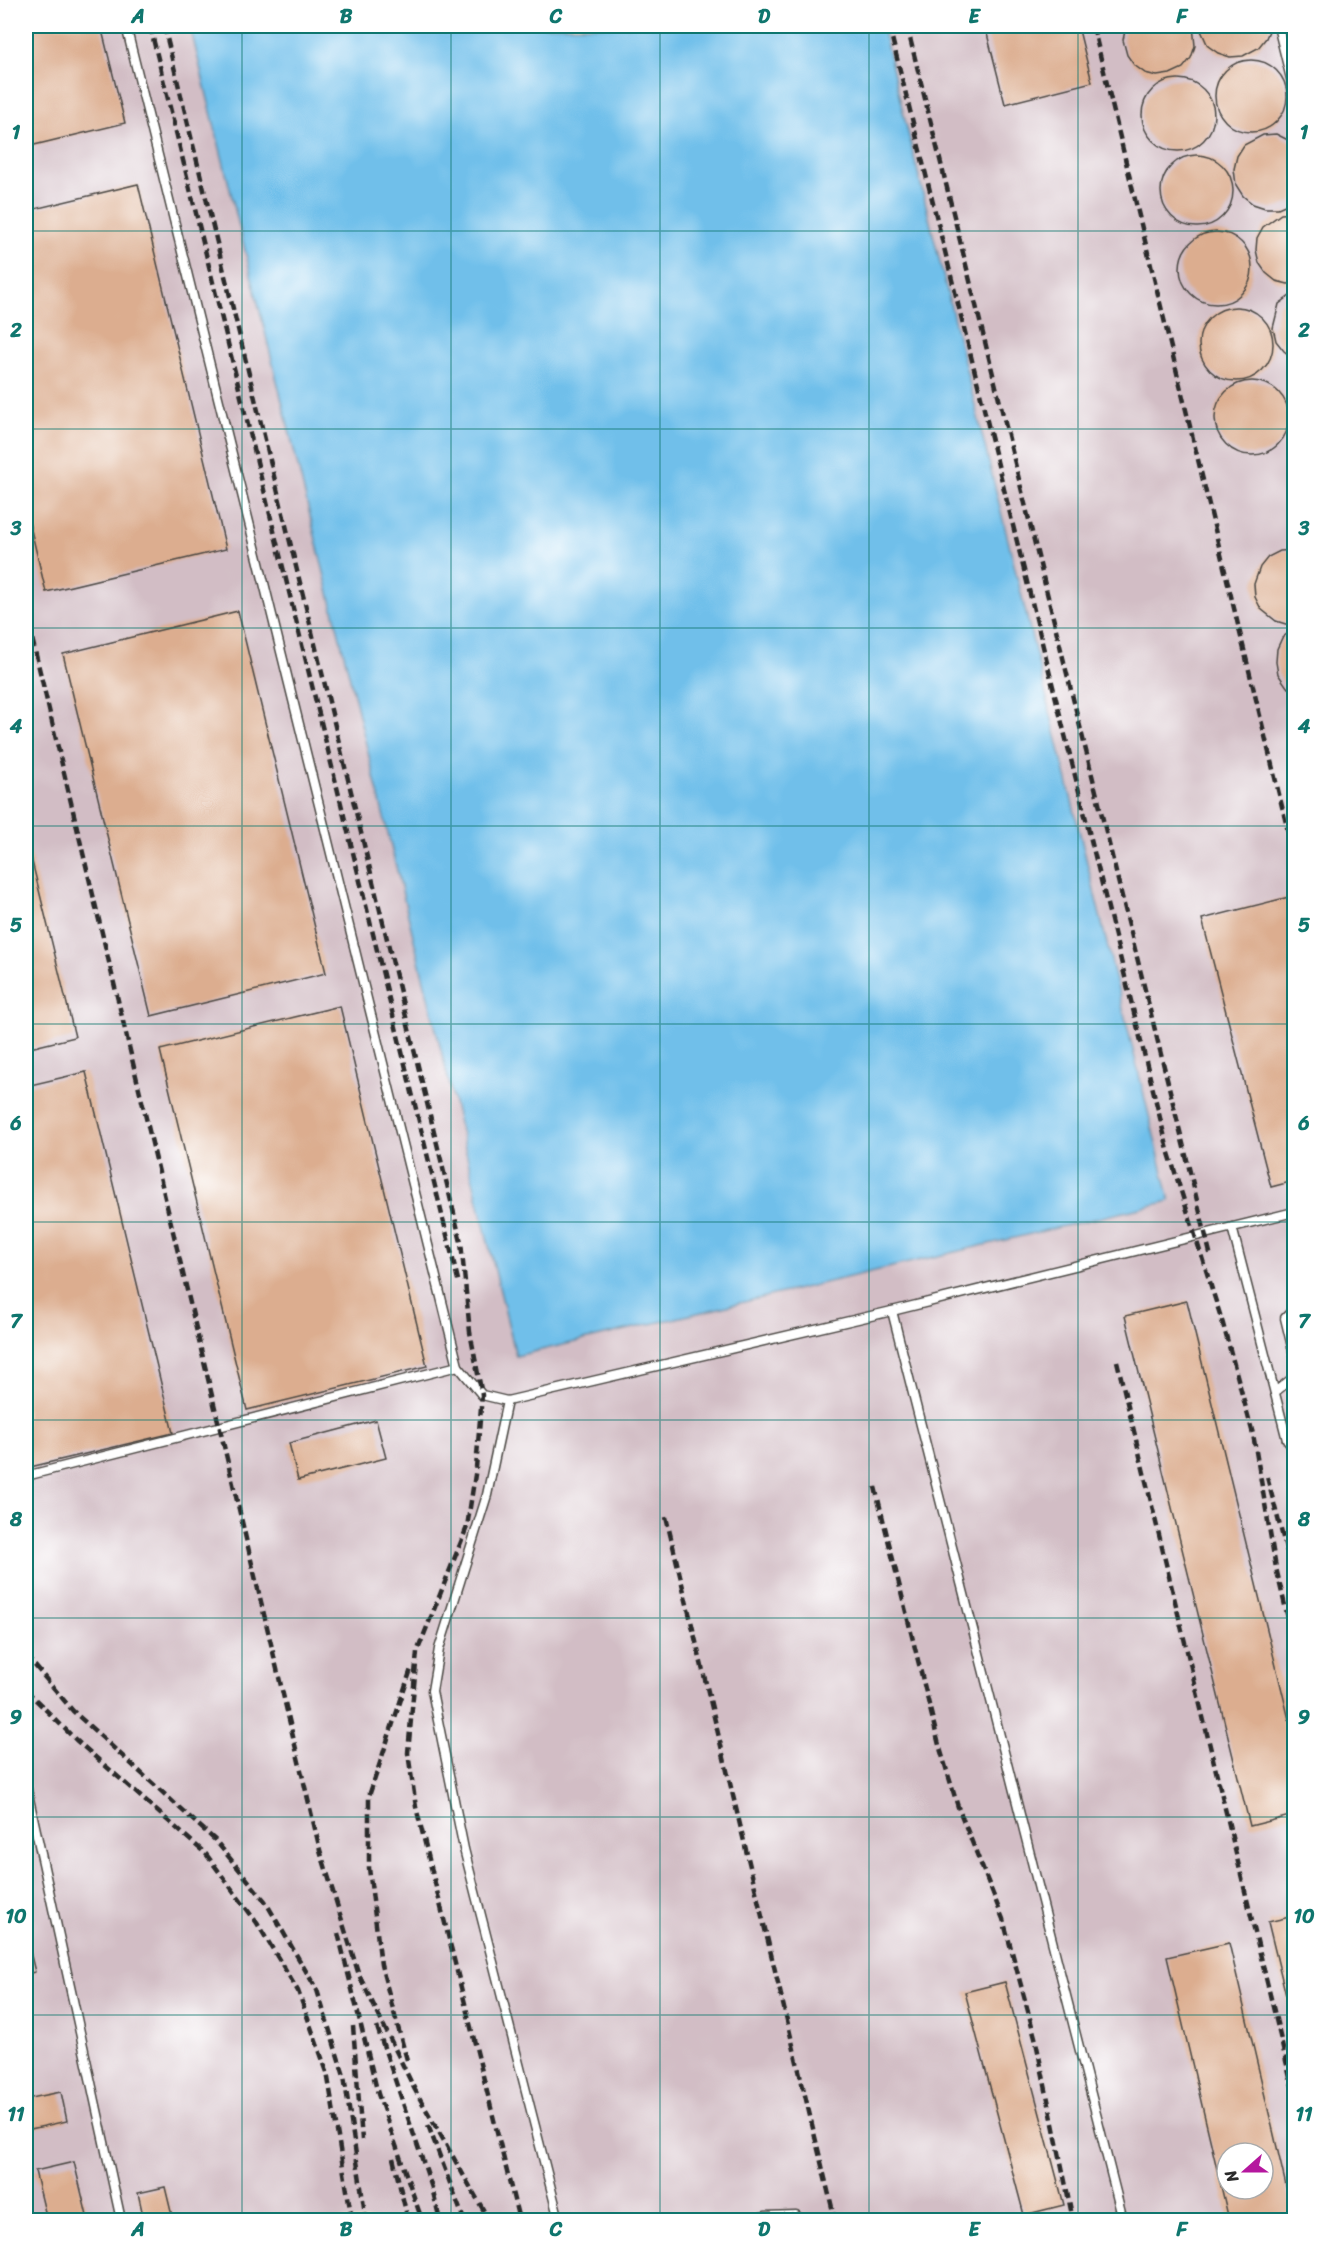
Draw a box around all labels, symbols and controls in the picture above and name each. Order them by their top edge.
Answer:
text: A [130,0,145,34]
text: B [340,0,353,34]
text: C [549,0,563,34]
text: D [758,0,771,34]
text: E [968,0,981,34]
text: F [1176,0,1189,34]
text: 1 [12,115,21,150]
text: 1 [1300,115,1309,150]
text: 2 [9,313,22,348]
text: 2 [1297,313,1310,348]
text: 3 [10,511,22,546]
text: 3 [1298,511,1310,546]
text: 4 [9,709,23,744]
text: 4 [1297,709,1311,744]
text: 5 [10,908,22,943]
text: 5 [1298,908,1310,943]
text: 6 [9,1106,22,1141]
text: 6 [1297,1106,1310,1141]
text: 7 [10,1304,23,1339]
text: 7 [1298,1304,1311,1339]
text: 8 [9,1502,23,1537]
text: 8 [1297,1502,1311,1537]
text: 9 [10,1700,22,1735]
text: 9 [1298,1700,1310,1735]
text: 10 [5,1899,27,1934]
text: 10 [1293,1899,1315,1934]
text: 11 [7,2097,25,2132]
text: 11 [1295,2097,1313,2132]
north arrow [1215,2141,1275,2201]
text: N [1216,2165,1247,2188]
text: A [130,2212,145,2246]
text: B [340,2212,353,2246]
text: C [549,2212,563,2246]
text: D [758,2212,771,2246]
text: E [968,2212,981,2246]
text: F [1176,2212,1189,2246]

